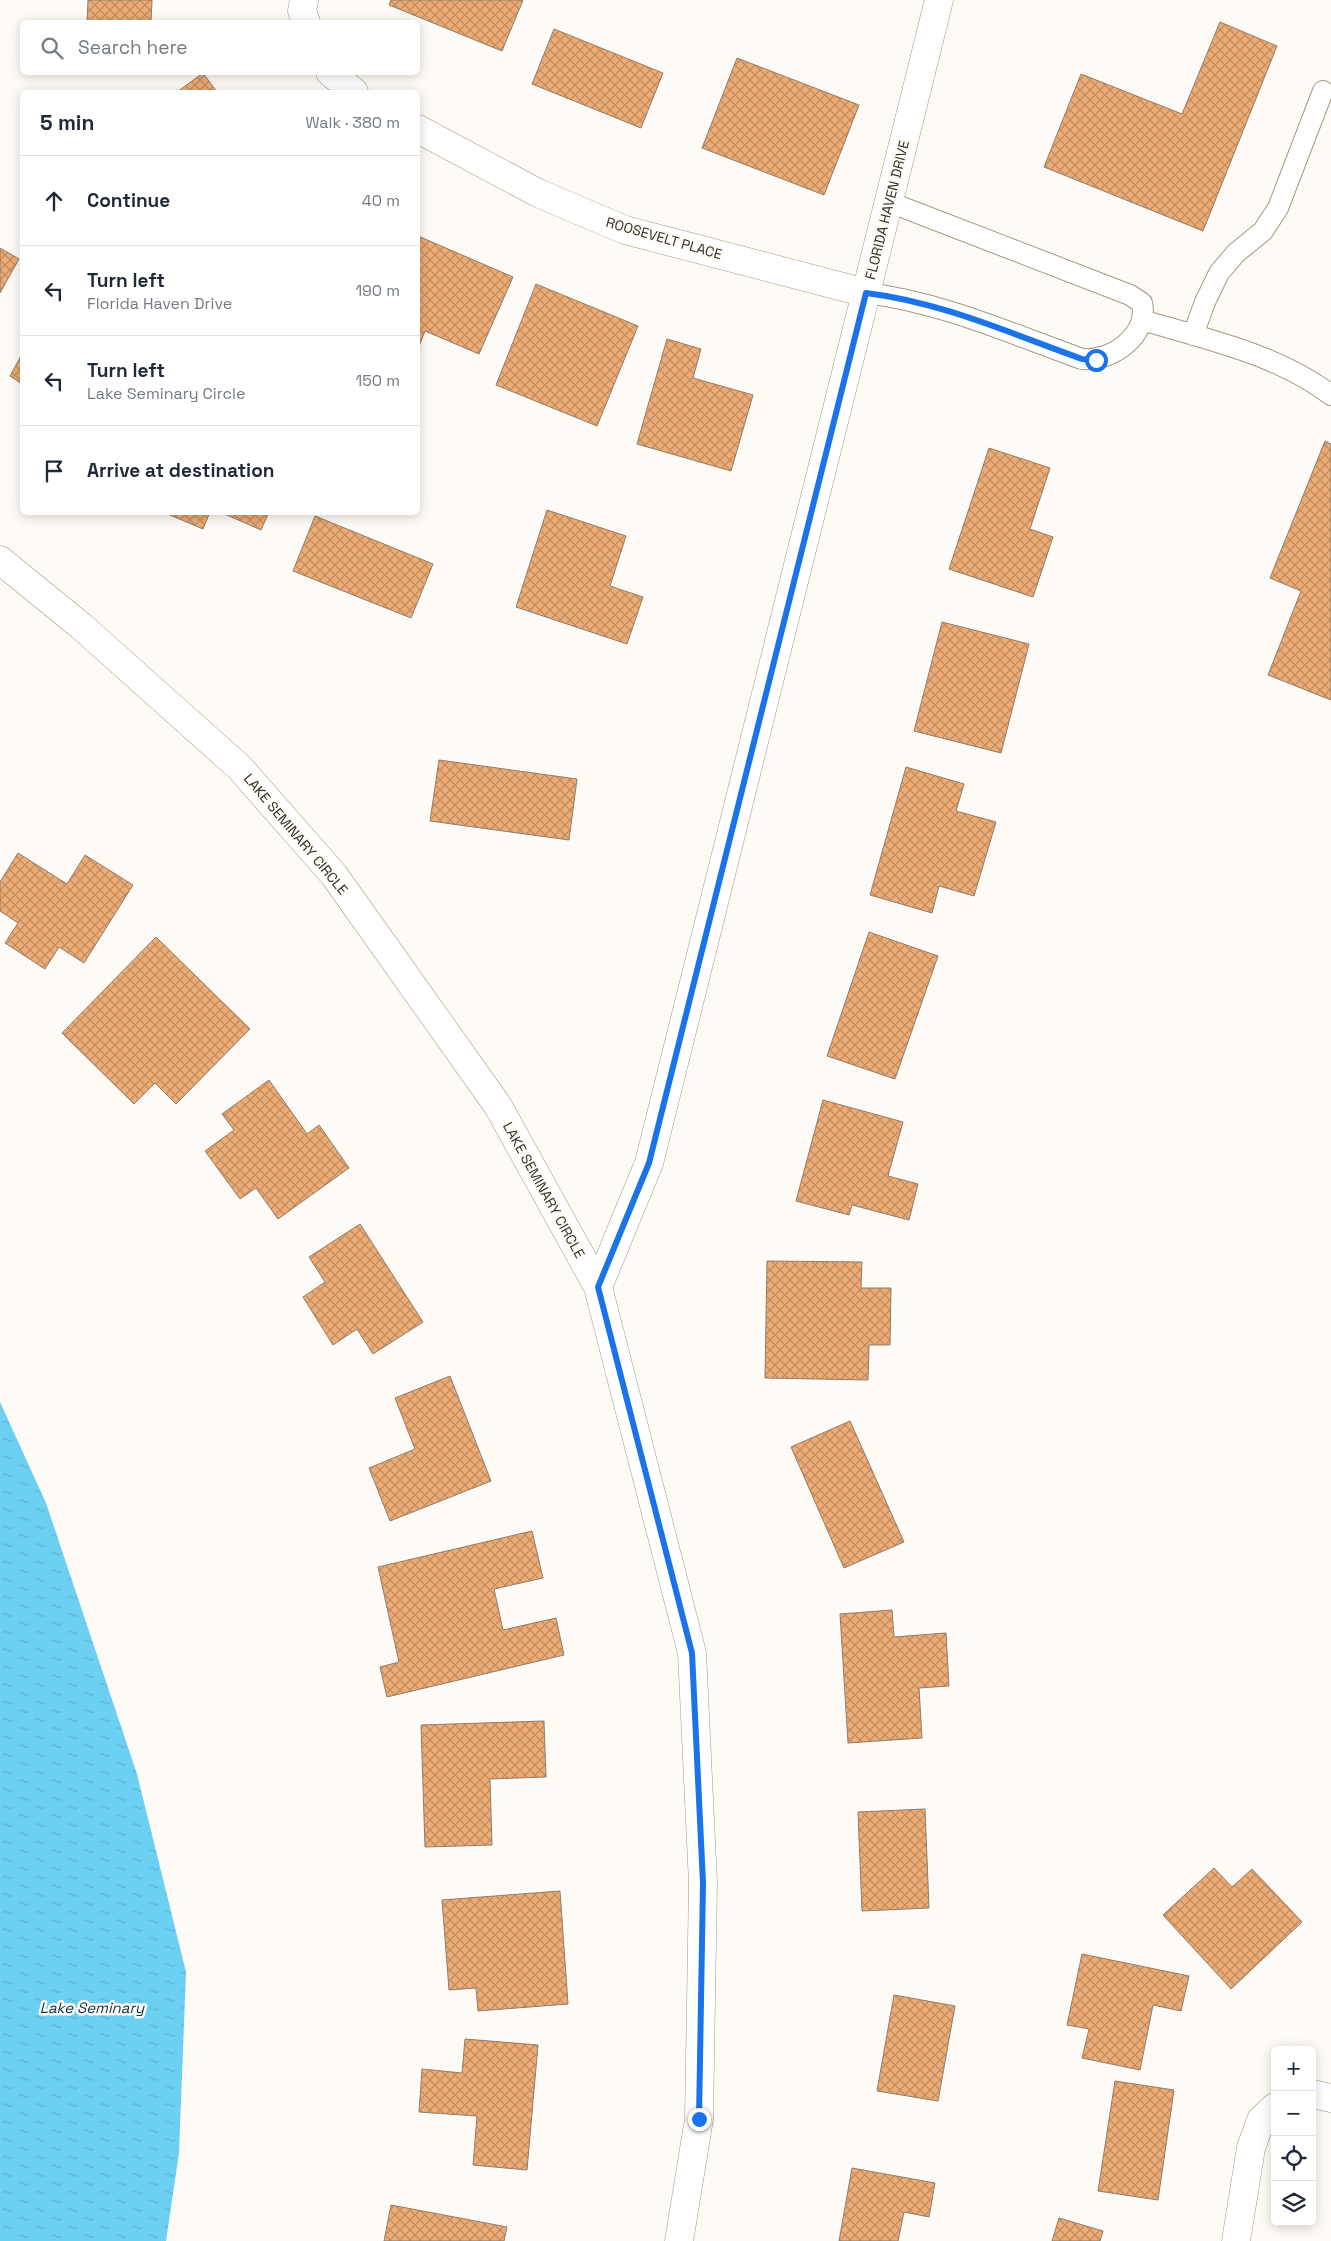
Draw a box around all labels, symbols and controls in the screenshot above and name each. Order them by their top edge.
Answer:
search box [20,20,420,75]
icon: search [38,34,66,62]
text: Search here [78,35,188,60]
text: 5 min [40,109,94,136]
text: Walk · 380 m [305,112,400,133]
street label: FLORIDA HAVEN DRIVE [861,138,913,281]
icon: ahead [40,187,68,215]
text: Continue [87,188,170,213]
text: 40 m [362,190,400,211]
street label: ROOSEVELT PLACE [604,213,724,263]
text: Turn left [87,268,165,293]
icon: left [40,277,68,305]
text: 190 m [355,280,400,301]
text: Florida Haven Drive [87,293,232,314]
route start [1085,349,1108,372]
text: Turn left [87,358,165,383]
icon: left [40,367,68,395]
text: 150 m [356,370,400,391]
text: Lake Seminary Circle [87,383,246,404]
icon: arrive [40,457,68,485]
text: Arrive at destination [87,458,275,483]
street label: LAKE SEMINARY CIRCLE [240,770,352,898]
street label: LAKE SEMINARY CIRCLE [499,1119,589,1261]
water label: Lake Seminary [40,1998,145,2017]
map controls [1271,2046,1316,2226]
button: + [1271,2046,1316,2091]
button: − [1271,2091,1316,2136]
route end [688,2108,711,2131]
button: locate [1271,2136,1316,2181]
button: layers [1271,2181,1316,2226]

